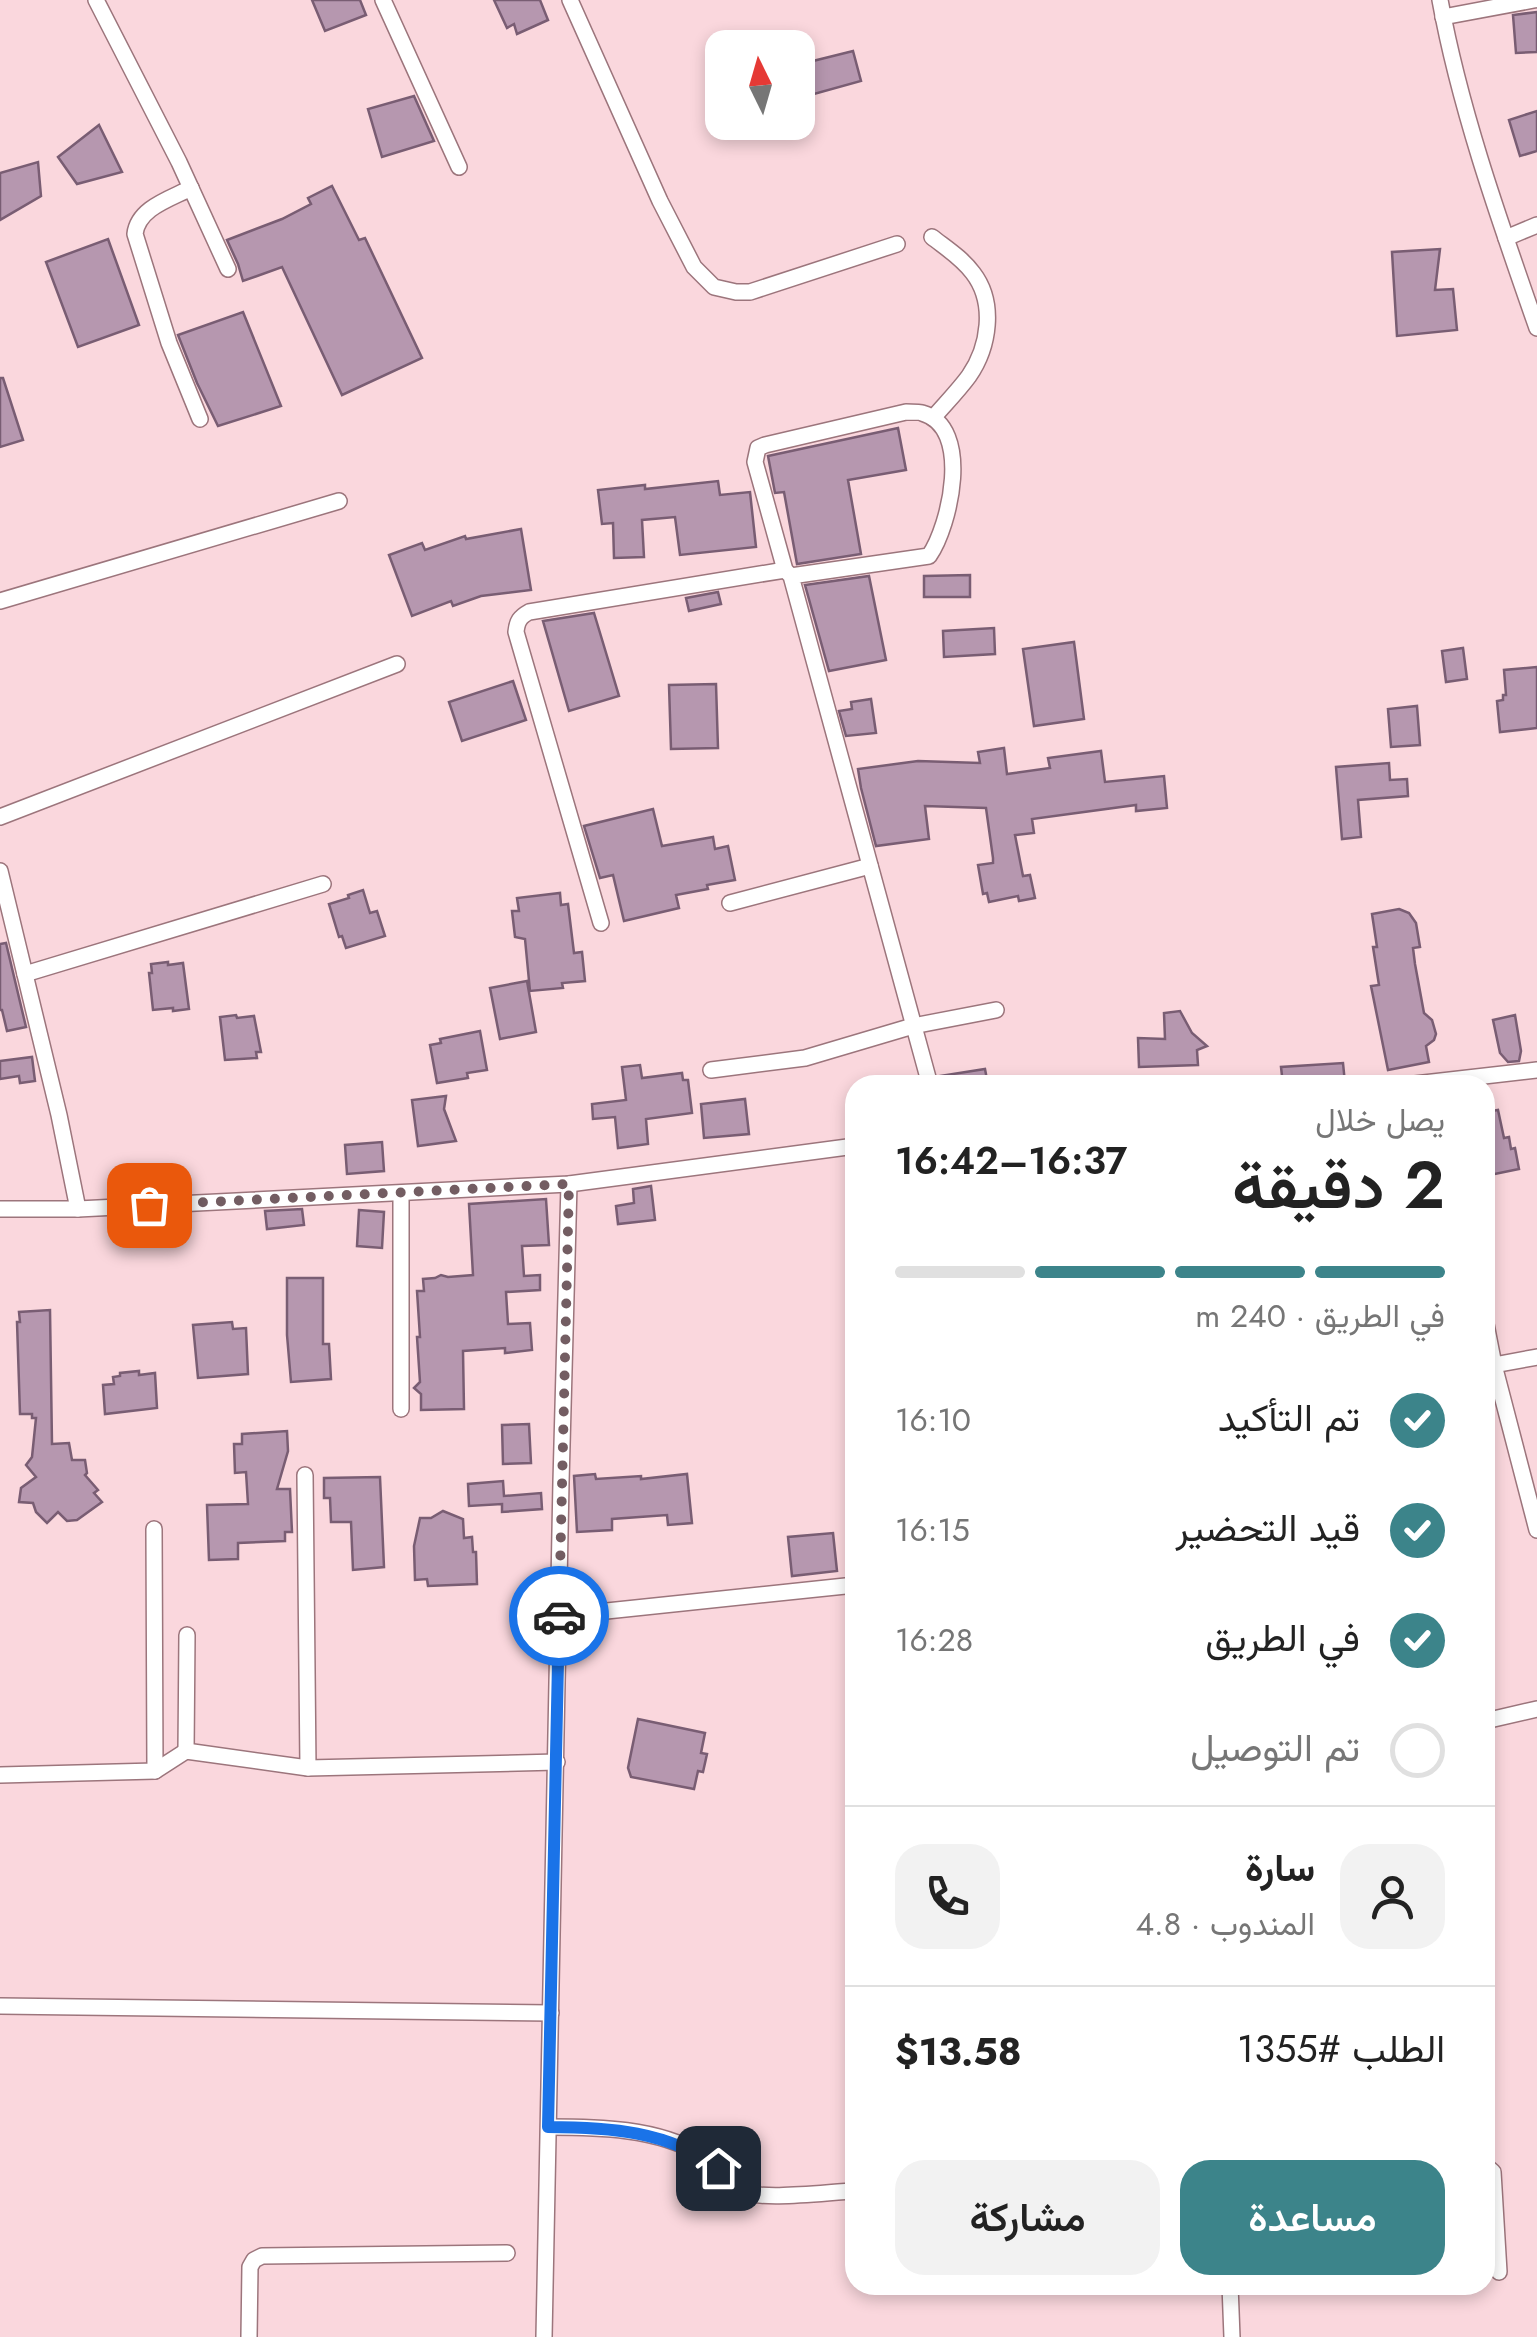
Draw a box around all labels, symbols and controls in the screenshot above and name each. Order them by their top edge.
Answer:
north arrow [705,30,815,140]
map controls [705,30,815,140]
text: يصل خلال [1315,1097,1445,1143]
text: 16:37–16:42 [895,1133,1127,1188]
text: 2 دقيقة [1232,1138,1445,1232]
pin [107,1163,192,1248]
icon: bag [122,1178,177,1233]
text: في الطريق · 240 m [1195,1293,1445,1339]
text: تم التأكيد [1218,1390,1360,1445]
icon: check [1390,1393,1445,1448]
text: 16:10 [895,1397,971,1443]
text: قيد التحضير [1176,1500,1360,1555]
icon: check [1390,1503,1445,1558]
text: 16:15 [895,1507,970,1553]
courier [509,1566,609,1666]
icon: car [532,1589,587,1644]
text: في الطريق [1205,1610,1360,1665]
icon: check [1390,1613,1445,1668]
text: 16:28 [895,1617,973,1663]
text: تم التوصيل [1190,1720,1360,1775]
text: سارة [1245,1840,1315,1895]
button: phone [895,1844,1000,1949]
button: person [1340,1844,1445,1949]
text: المندوب · 4.8 [1135,1901,1315,1947]
text: الطلب #1355 [1237,2021,1445,2076]
text: $13.58 [895,2024,1022,2079]
pin [676,2126,761,2211]
icon: home [691,2141,746,2196]
button: مشاركة [895,2160,1160,2275]
button: مساعدة [1180,2160,1445,2275]

